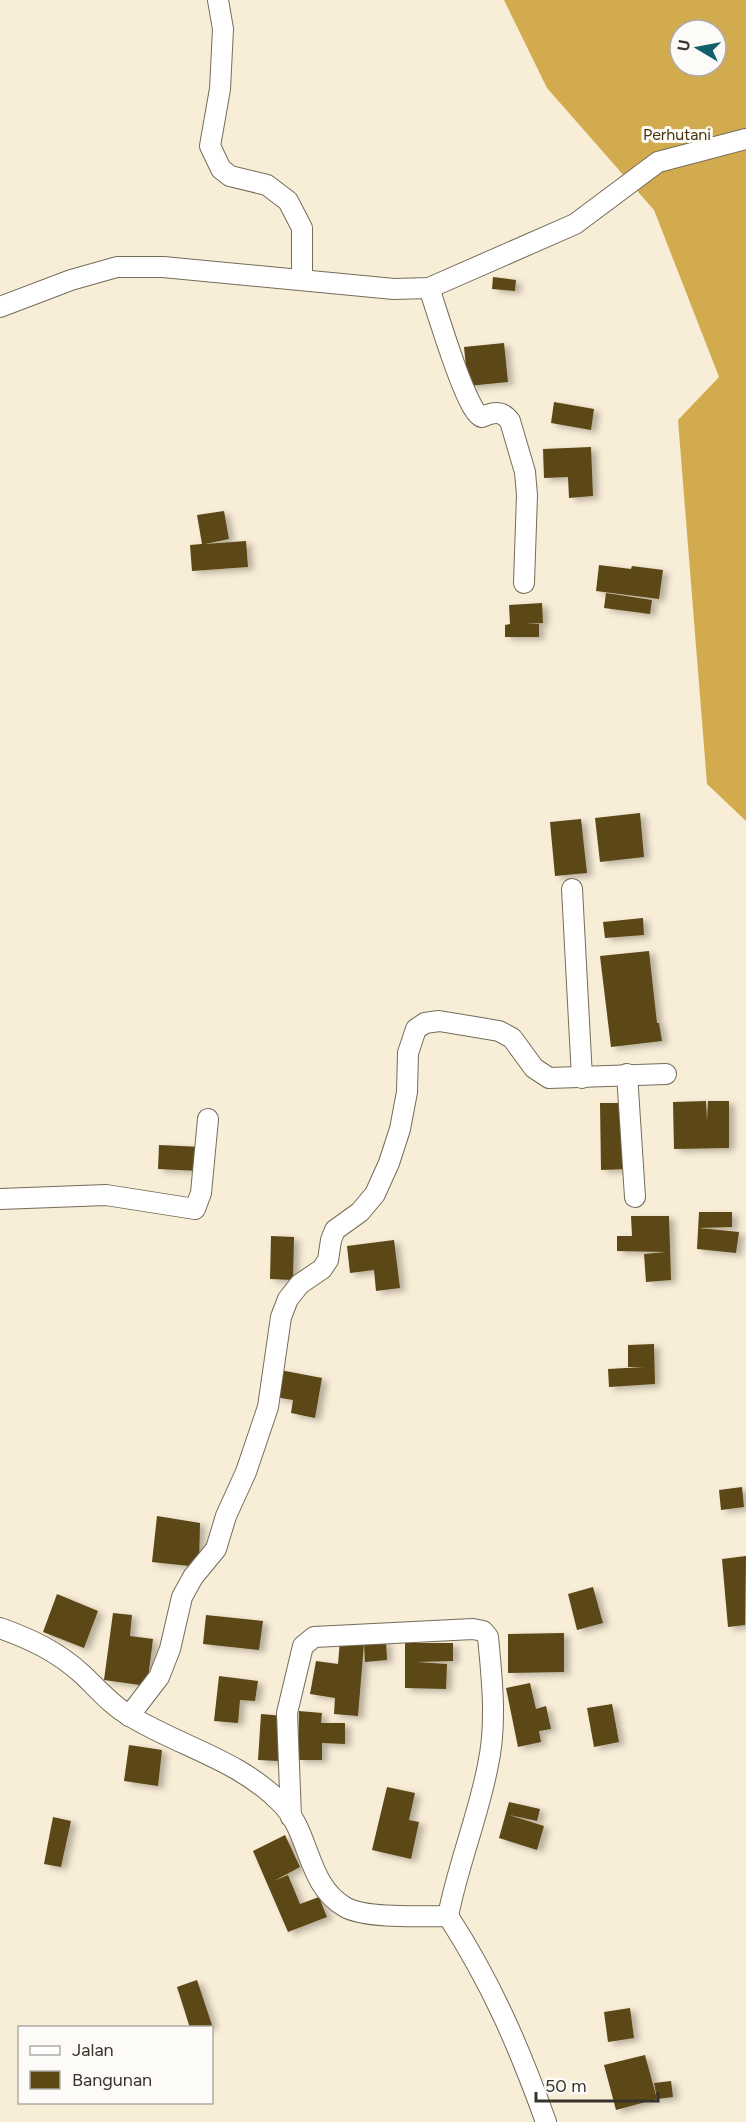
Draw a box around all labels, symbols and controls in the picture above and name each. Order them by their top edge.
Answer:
north arrow [668,18,728,78]
text: U [673,38,694,53]
park label: Perhutani [643,125,711,144]
legend [18,2026,213,2104]
text: Jalan [72,2039,114,2061]
scale bar [536,2065,658,2103]
text: Bangunan [72,2069,152,2091]
text: 50 m [545,2075,587,2097]

